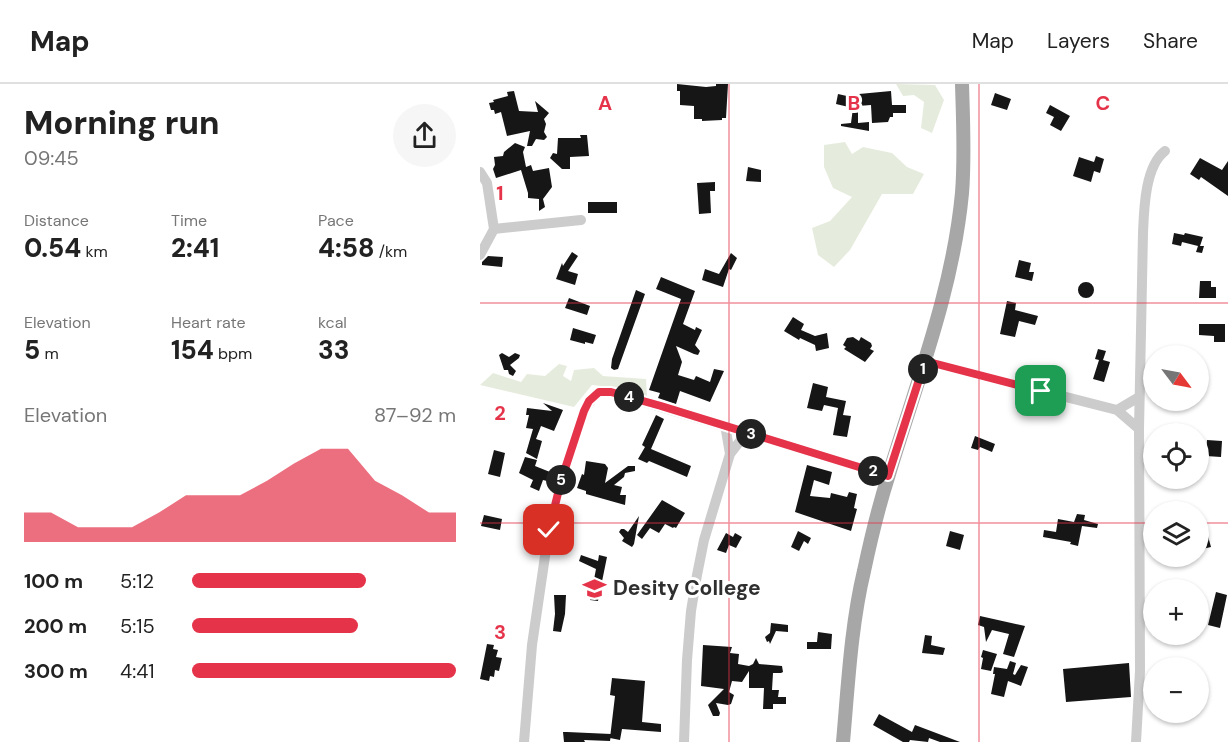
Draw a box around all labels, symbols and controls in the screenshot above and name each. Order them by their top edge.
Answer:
text: Map [30,23,90,60]
text: Map [972,27,1014,55]
text: Layers [1047,27,1110,55]
text: Share [1143,27,1198,55]
text: A [598,90,612,116]
text: B [848,90,860,116]
text: C [1096,90,1110,116]
text: Morning run [24,101,219,144]
button: share [393,104,456,167]
text: 09:45 [24,145,79,171]
text: 1 [496,180,504,206]
text: Distance [24,210,89,231]
text: Time [171,210,207,231]
text: Pace [318,210,354,231]
text: 0.54 [24,231,81,265]
text: 2:41 [171,231,219,265]
text: 4:58 [318,231,375,265]
text: km [81,241,108,262]
text: /km [375,241,407,262]
text: Elevation [24,312,91,333]
text: Heart rate [171,312,246,333]
text: kcal [318,312,347,333]
text: 5 [24,333,40,367]
text: 154 [171,333,214,367]
text: 33 [318,333,349,367]
text: m [40,343,59,364]
text: bpm [214,343,252,364]
north arrow [1143,345,1209,411]
map controls [1143,345,1209,723]
pin: 1 [908,354,938,384]
text: 1 [920,358,926,379]
pin [1015,365,1066,416]
icon: arrive [1024,374,1057,407]
pin: 4 [614,382,644,412]
text: 4 [624,386,634,407]
text: 2 [494,400,506,426]
text: Elevation [24,402,107,428]
text: 87–92 m [374,402,456,428]
pin: 3 [736,419,766,449]
text: 3 [746,423,756,444]
button: locate [1143,423,1209,489]
pin: 2 [858,456,888,486]
text: 2 [868,460,878,481]
pin: 5 [546,465,576,495]
text: 5 [556,469,566,490]
button: layers [1143,501,1209,567]
pin [523,504,574,555]
icon: check [532,513,565,546]
text: 100 m [24,568,83,594]
text: 5:12 [120,568,154,594]
place label: Desity College [613,574,761,602]
school or university icon: Desity College [582,575,608,601]
button: + [1143,579,1209,645]
text: 200 m [24,613,87,639]
text: 5:15 [120,613,155,639]
text: 3 [494,619,506,645]
button: − [1143,657,1209,723]
text: 300 m [24,658,88,684]
text: 4:41 [120,658,155,684]

